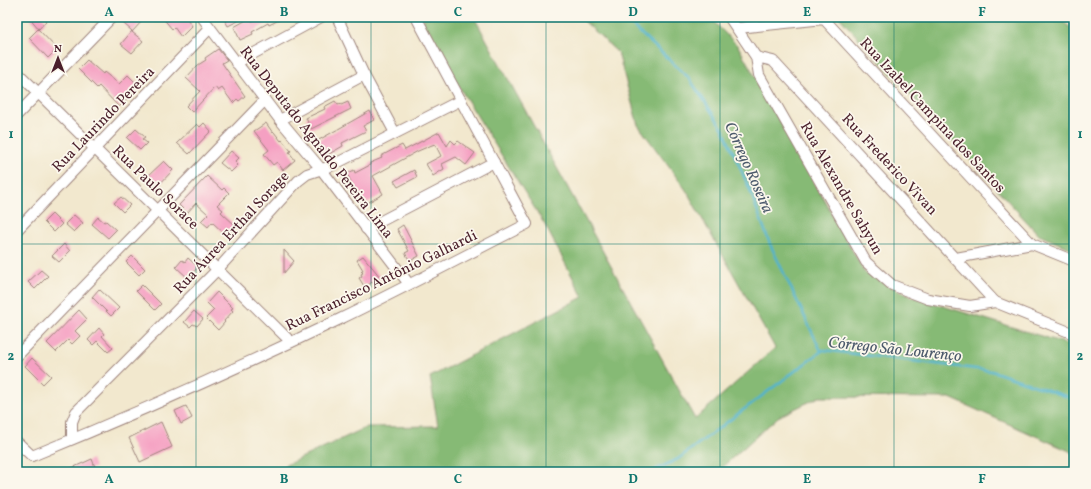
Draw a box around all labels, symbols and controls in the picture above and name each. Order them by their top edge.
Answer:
text: A [104,4,114,22]
text: B [280,4,289,22]
text: C [454,4,462,22]
text: D [628,4,638,22]
text: E [803,4,811,22]
text: F [978,4,986,22]
street label: Rua Izabel Campina dos Santos [854,34,1010,198]
north arrow [38,38,78,78]
text: N [54,42,62,57]
street label: Rua Deputado Agnaldo Pereira Lima [234,42,398,244]
street label: Rua Laurindo Pereira [48,62,160,178]
street label: Rua Frederico Vivan [836,109,942,221]
water label: Córrego Roseira [718,119,778,217]
street label: Rua Alexandre Sahyun [794,119,887,259]
text: 1 [8,126,14,144]
text: 1 [1077,126,1083,144]
street label: Rua Paulo Sorace [107,141,203,235]
street label: Rua Áurea Erthal Sorage [170,167,295,299]
street label: Rua Francisco Antônio Galhardi [282,226,481,337]
water label: Córrego São Lourenço [827,332,963,368]
text: 2 [8,348,15,366]
text: 2 [1077,348,1084,366]
text: A [104,471,114,489]
text: B [280,471,289,489]
text: C [454,471,462,489]
text: D [628,471,638,489]
text: E [803,471,811,489]
text: F [978,471,986,489]

